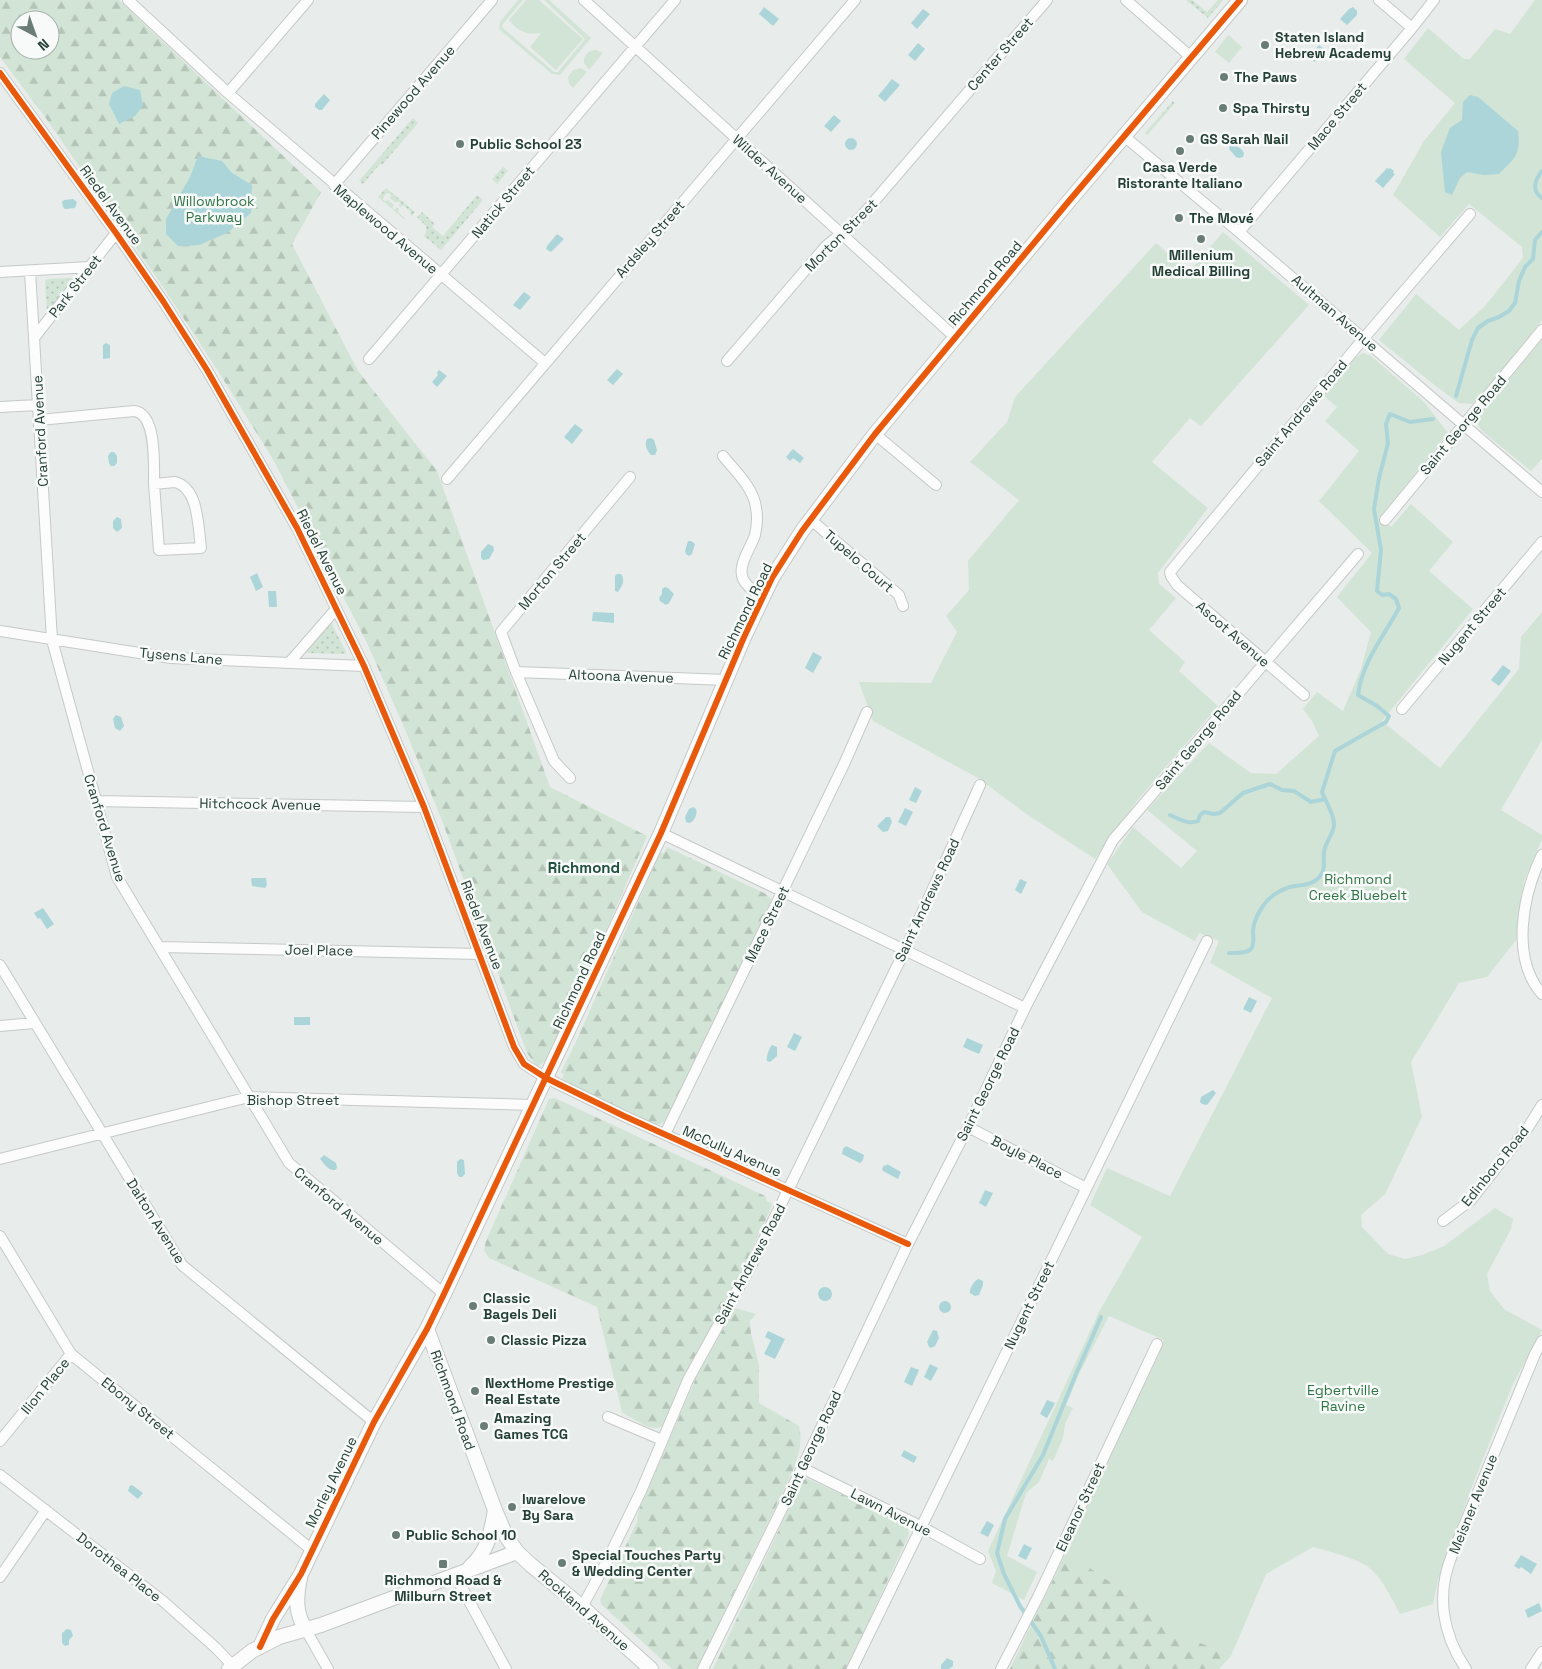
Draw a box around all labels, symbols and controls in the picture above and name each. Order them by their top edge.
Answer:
north arrow [10,10,60,60]
street label: Center Street [963,13,1037,95]
place label: Staten Island Hebrew Academy [1275,28,1391,62]
text: N [34,35,53,55]
marker: Staten Island Hebrew Academy [1259,39,1271,51]
street label: Pinewood Avenue [367,41,459,143]
place label: The Paws [1234,68,1297,86]
marker: The Paws [1218,71,1230,83]
street label: Mace Street [1303,78,1371,154]
place label: Spa Thirsty [1233,99,1310,117]
marker: Spa Thirsty [1217,102,1229,114]
place label: GS Sarah Nail [1200,130,1288,148]
street label: Wilder Avenue [729,131,811,207]
marker: GS Sarah Nail [1184,133,1196,145]
place label: Public School 23 [470,135,582,153]
marker: Public School 23 [454,138,466,150]
marker: Casa Verde Ristorante Italiano [1174,145,1186,157]
place label: Casa Verde Ristorante Italiano [1117,158,1243,192]
street label: Riedel Avenue [76,162,146,248]
street label: Natick Street [467,162,539,242]
street label: Maplewood Avenue [330,180,442,278]
park label: Willowbrook Parkway [173,192,255,226]
street label: Morton Street [801,195,881,275]
street label: Ardsley Street [611,197,689,281]
place label: The Mové [1189,209,1254,227]
marker: The Mové [1173,212,1185,224]
marker: Millenium Medical Billing [1195,233,1207,245]
street label: Richmond Road [944,237,1026,329]
place label: Millenium Medical Billing [1152,246,1250,280]
street label: Park Street [45,251,105,321]
street label: Aultman Avenue [1288,271,1382,355]
street label: Saint Andrews Road [1251,356,1351,470]
street label: Saint George Road [1416,371,1510,479]
street label: Cranford Avenue [28,375,52,487]
street label: Riedel Avenue [293,506,351,598]
street label: Tupelo Court [820,526,898,596]
street label: Morton Street [514,529,590,613]
street label: Richmond Road [714,560,776,662]
street label: Nugent Street [1434,583,1510,669]
street label: Ascot Avenue [1192,597,1274,671]
street label: Tysens Lane [139,643,223,669]
street label: Altoona Avenue [568,665,674,687]
street label: Saint George Road [1151,686,1245,794]
street label: Cranford Avenue [80,772,130,884]
street label: Hitchcock Avenue [199,794,321,814]
street label: Saint Andrews Road [890,835,964,965]
district label: Richmond [548,858,620,877]
park label: Richmond Creek Bluebelt [1309,870,1407,904]
street label: Riedel Avenue [457,878,507,972]
street label: Mace Street [741,883,793,965]
street label: Richmond Road [549,928,609,1032]
street label: Joel Place [285,940,353,960]
street label: Saint George Road [953,1024,1023,1144]
street label: Bishop Street [247,1091,339,1109]
street label: McCully Avenue [680,1121,784,1181]
street label: Edinboro Road [1457,1122,1533,1210]
street label: Boyle Place [988,1131,1066,1183]
street label: Cranford Avenue [290,1163,388,1249]
street label: Dalton Avenue [123,1175,189,1267]
street label: Saint Andrews Road [711,1200,789,1328]
street label: Nugent Street [1000,1258,1058,1352]
place label: Classic Bagels Deli [483,1289,557,1323]
marker: Classic Bagels Deli [467,1300,479,1312]
place label: Classic Pizza [501,1331,587,1349]
marker: Classic Pizza [485,1334,497,1346]
street label: Richmond Road [427,1347,479,1453]
street label: Ilion Place [17,1354,73,1418]
street label: Ebony Street [98,1373,178,1443]
place label: NextHome Prestige Real Estate [485,1374,614,1408]
park label: Egbertville Ravine [1307,1381,1379,1415]
marker: NextHome Prestige Real Estate [469,1385,481,1397]
street label: Saint George Road [776,1388,846,1508]
place label: Amazing Games TCG [494,1409,568,1443]
marker: Amazing Games TCG [478,1420,490,1432]
street label: Morley Avenue [301,1433,361,1531]
street label: Meisner Avenue [1445,1451,1501,1557]
street label: Eleanor Street [1051,1459,1109,1555]
street label: Lawn Avenue [848,1484,934,1540]
place label: Iwarelove By Sara [522,1490,586,1524]
marker: Iwarelove By Sara [506,1501,518,1513]
place label: Public School 10 [406,1526,516,1544]
street label: Dorothea Place [73,1528,165,1606]
marker: Public School 10 [390,1529,402,1541]
place label: Special Touches Party & Wedding Center [572,1546,721,1580]
marker: Special Touches Party & Wedding Center [556,1557,568,1569]
marker: Richmond Road & Milburn Street [437,1558,449,1570]
street label: Rockland Avenue [535,1565,633,1655]
place label: Richmond Road & Milburn Street [384,1571,502,1605]

